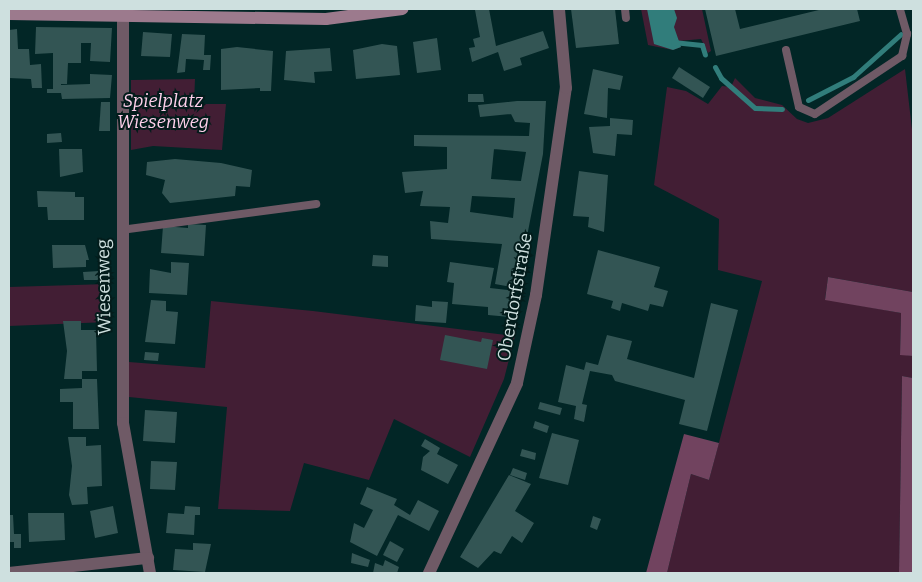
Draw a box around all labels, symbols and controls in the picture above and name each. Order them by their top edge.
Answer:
park label: Spielplatz Wiesenweg [117,91,209,134]
street label: Oberdorfstraße [493,231,537,363]
street label: Wiesenweg [92,239,116,335]

